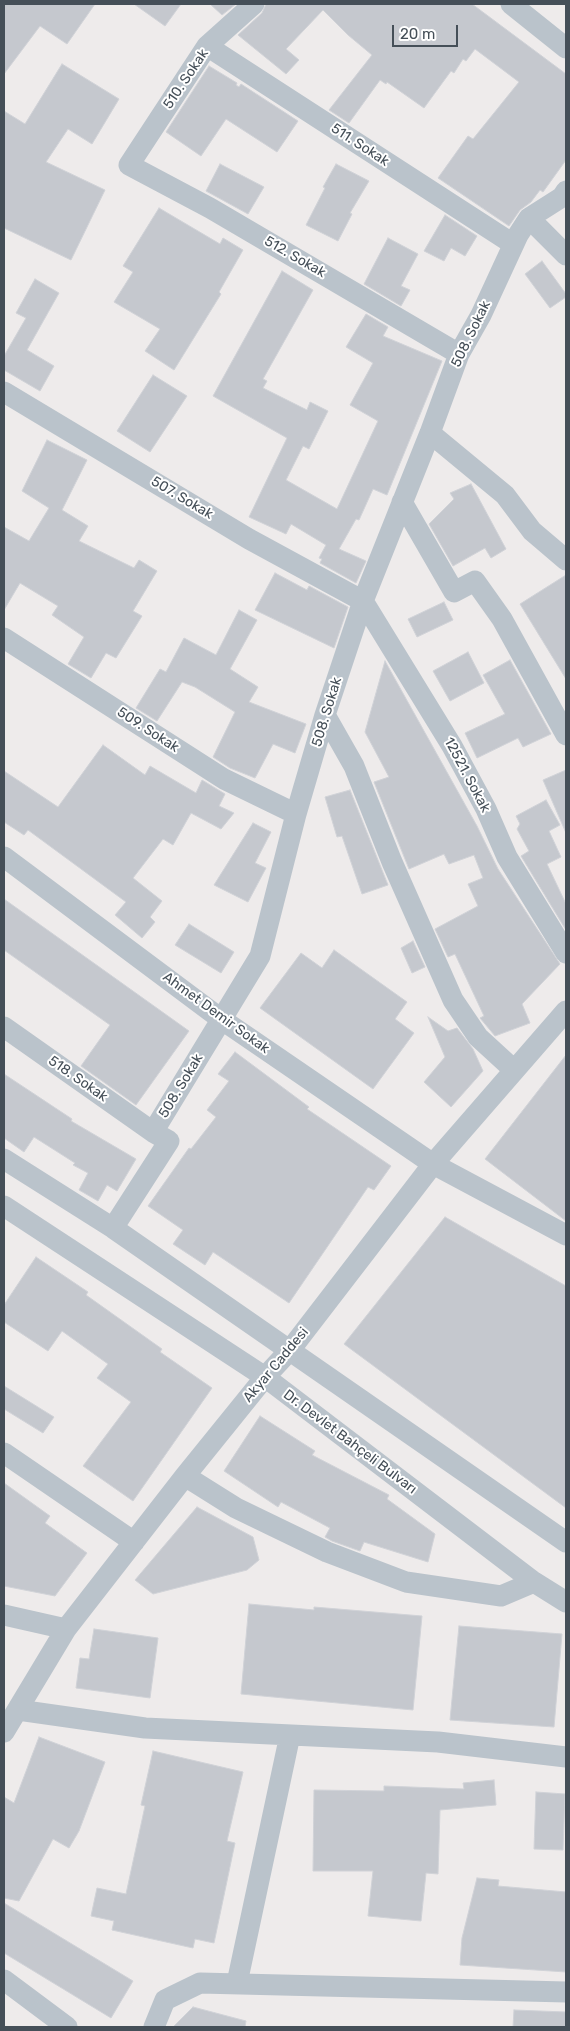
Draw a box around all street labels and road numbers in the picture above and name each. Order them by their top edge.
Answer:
street label: 510. Sokak [160,46,212,112]
street label: 511. Sokak [328,120,392,170]
street label: 512. Sokak [261,233,329,281]
street label: 508. Sokak [448,298,494,370]
street label: 507. Sokak [148,473,216,523]
street label: 508. Sokak [308,675,346,749]
street label: 509. Sokak [114,704,182,756]
street label: 12521. Sokak [440,735,494,815]
street label: Ahmet Demir Sokak [159,969,273,1057]
street label: 508. Sokak [155,1051,207,1121]
street label: 518. Sokak [45,1052,111,1106]
street label: Akyar Caddesi [240,1324,312,1406]
street label: Dr. Devlet Bahçeli Bulvarı [280,1386,420,1498]

